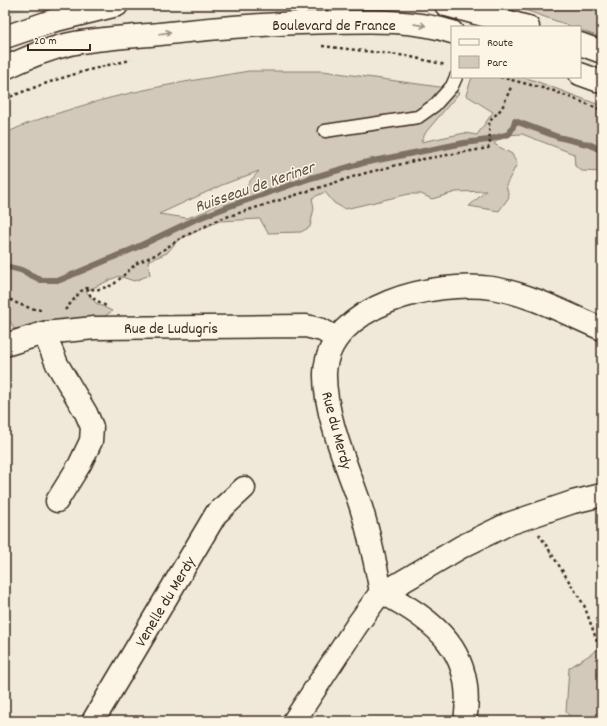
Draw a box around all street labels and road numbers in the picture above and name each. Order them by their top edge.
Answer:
street label: Boulevard de France [272,15,396,38]
street label: Rue de Ludugris [124,318,218,341]
street label: Rue du Merdy [314,389,357,473]
street label: Venelle du Merdy [130,552,203,652]

